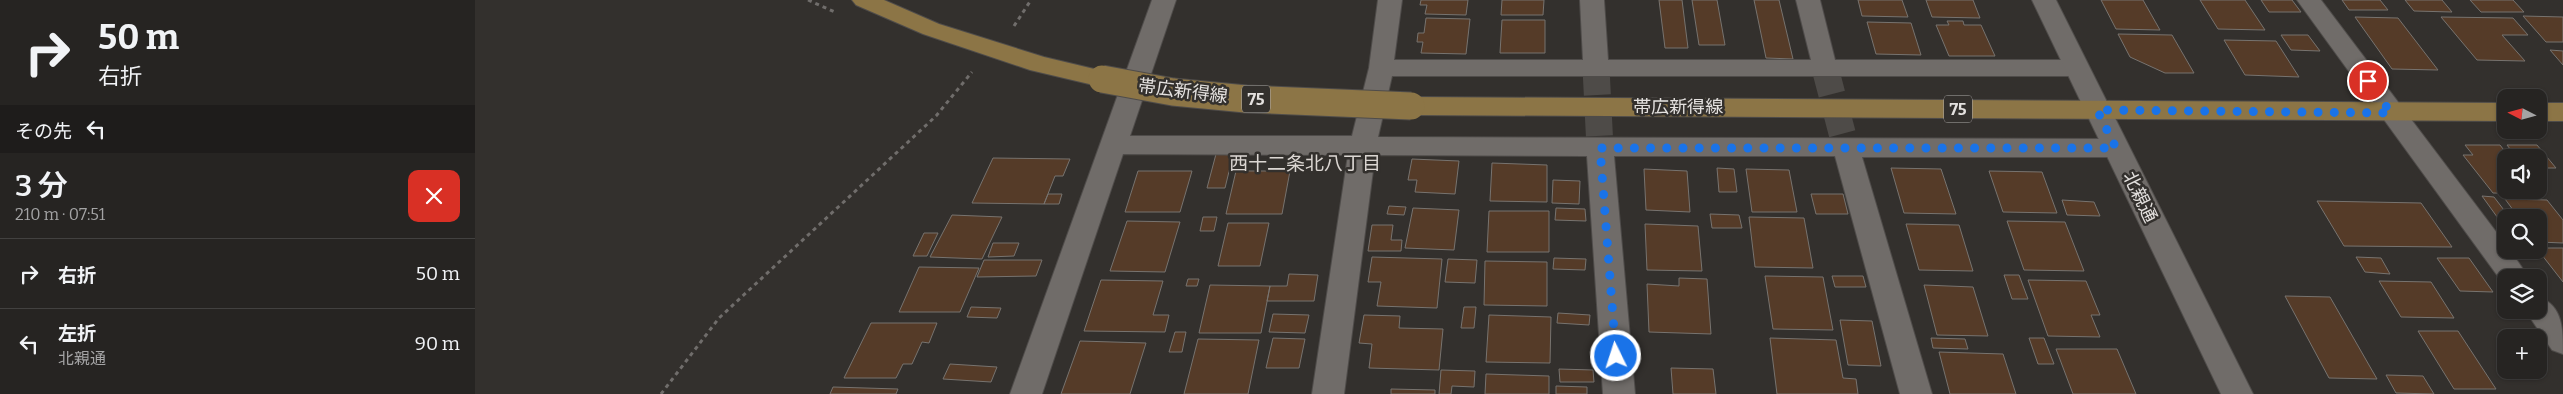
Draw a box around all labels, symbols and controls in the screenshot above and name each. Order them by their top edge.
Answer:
text: 50 m [98,16,179,58]
icon: right [15,20,80,85]
pin [2347,60,2389,102]
text: 右折 [98,63,142,90]
icon: arrive [2354,67,2382,95]
street label: 帯広新得線 [1137,75,1229,107]
road number: 75 [1242,86,1270,112]
north arrow [2497,89,2547,139]
map controls [2497,89,2547,379]
street label: 帯広新得線 [1633,96,1723,118]
road number: 75 [1944,96,1972,122]
icon: left [82,115,110,143]
text: その先 [15,120,72,143]
button: sound [2497,149,2547,199]
district label: 西十二条北八丁目 [1229,152,1381,175]
text: 3 分 [15,168,68,204]
street label: 北親通 [2118,168,2162,226]
button: close [408,170,460,222]
text: 210 m · 07:51 [15,205,105,224]
button: search [2497,209,2547,259]
icon: right [15,260,43,288]
text: 50 m [416,262,460,285]
text: 右折 [58,264,96,287]
button: layers [2497,269,2547,319]
text: 左折 [58,322,96,345]
position arrow [1589,329,1641,381]
button: + [2497,329,2547,379]
icon: left [15,330,43,358]
text: 90 m [415,332,460,355]
text: 北親通 [58,349,106,368]

